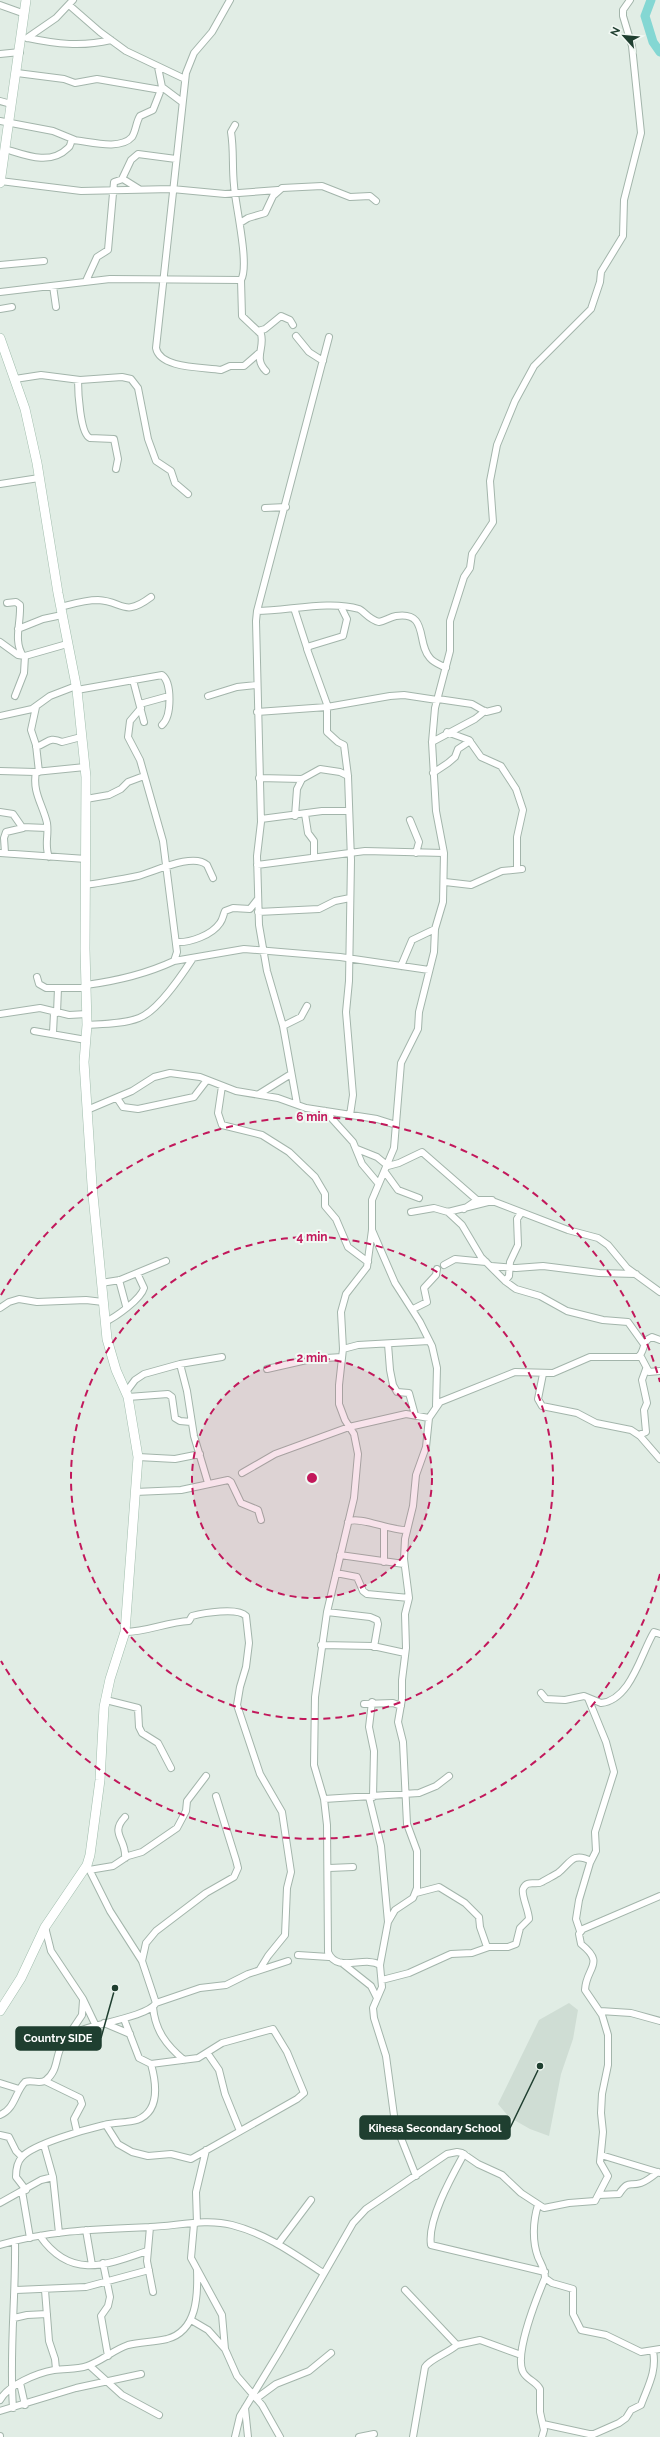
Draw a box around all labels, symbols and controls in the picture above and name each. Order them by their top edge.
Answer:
north arrow [604,16,644,56]
text: N [608,25,623,38]
text: 6 min [296,1110,328,1124]
text: 4 min [296,1230,328,1244]
text: 2 min [296,1351,328,1365]
centre of rings [305,1471,319,1485]
callout: Country SIDE [16,2027,101,2050]
text: Country SIDE [24,2032,93,2045]
callout: Kihesa Secondary School [360,2116,510,2139]
text: Kihesa Secondary School [368,2122,502,2135]

